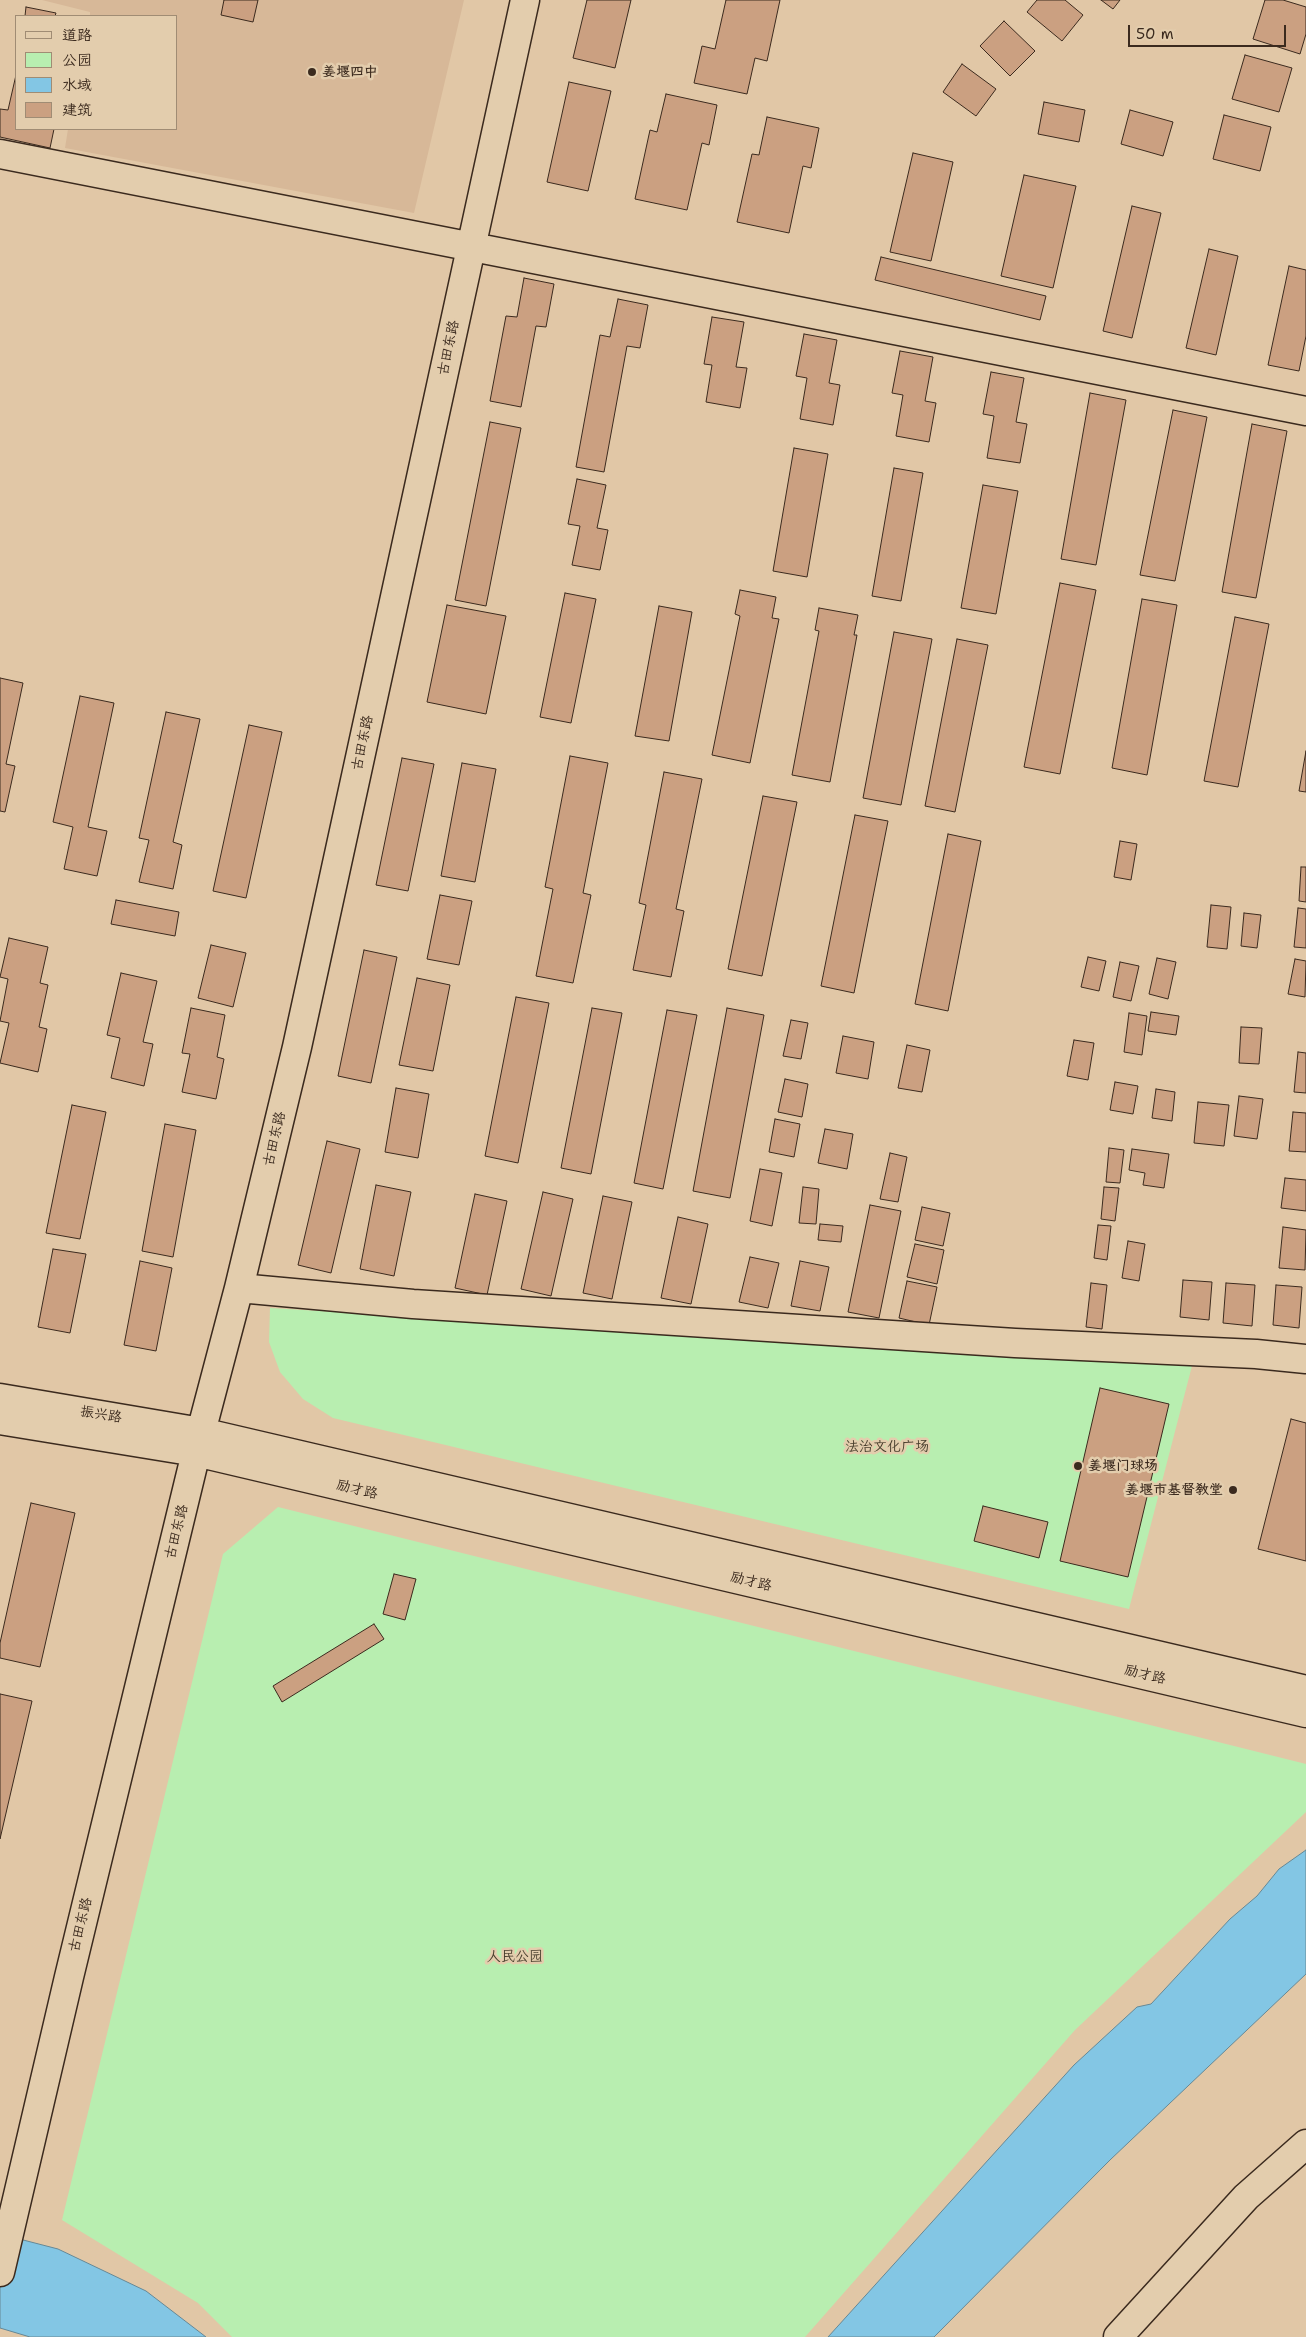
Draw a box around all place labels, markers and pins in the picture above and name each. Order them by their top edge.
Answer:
place label: 姜堰四中 [322,64,378,80]
marker: 姜堰四中 [306,66,318,78]
place label: 姜堰门球场 [1088,1458,1158,1474]
marker: 姜堰门球场 [1072,1460,1084,1472]
place label: 姜堰市基督教堂 [1125,1482,1223,1498]
marker: 姜堰市基督教堂 [1227,1484,1239,1496]

